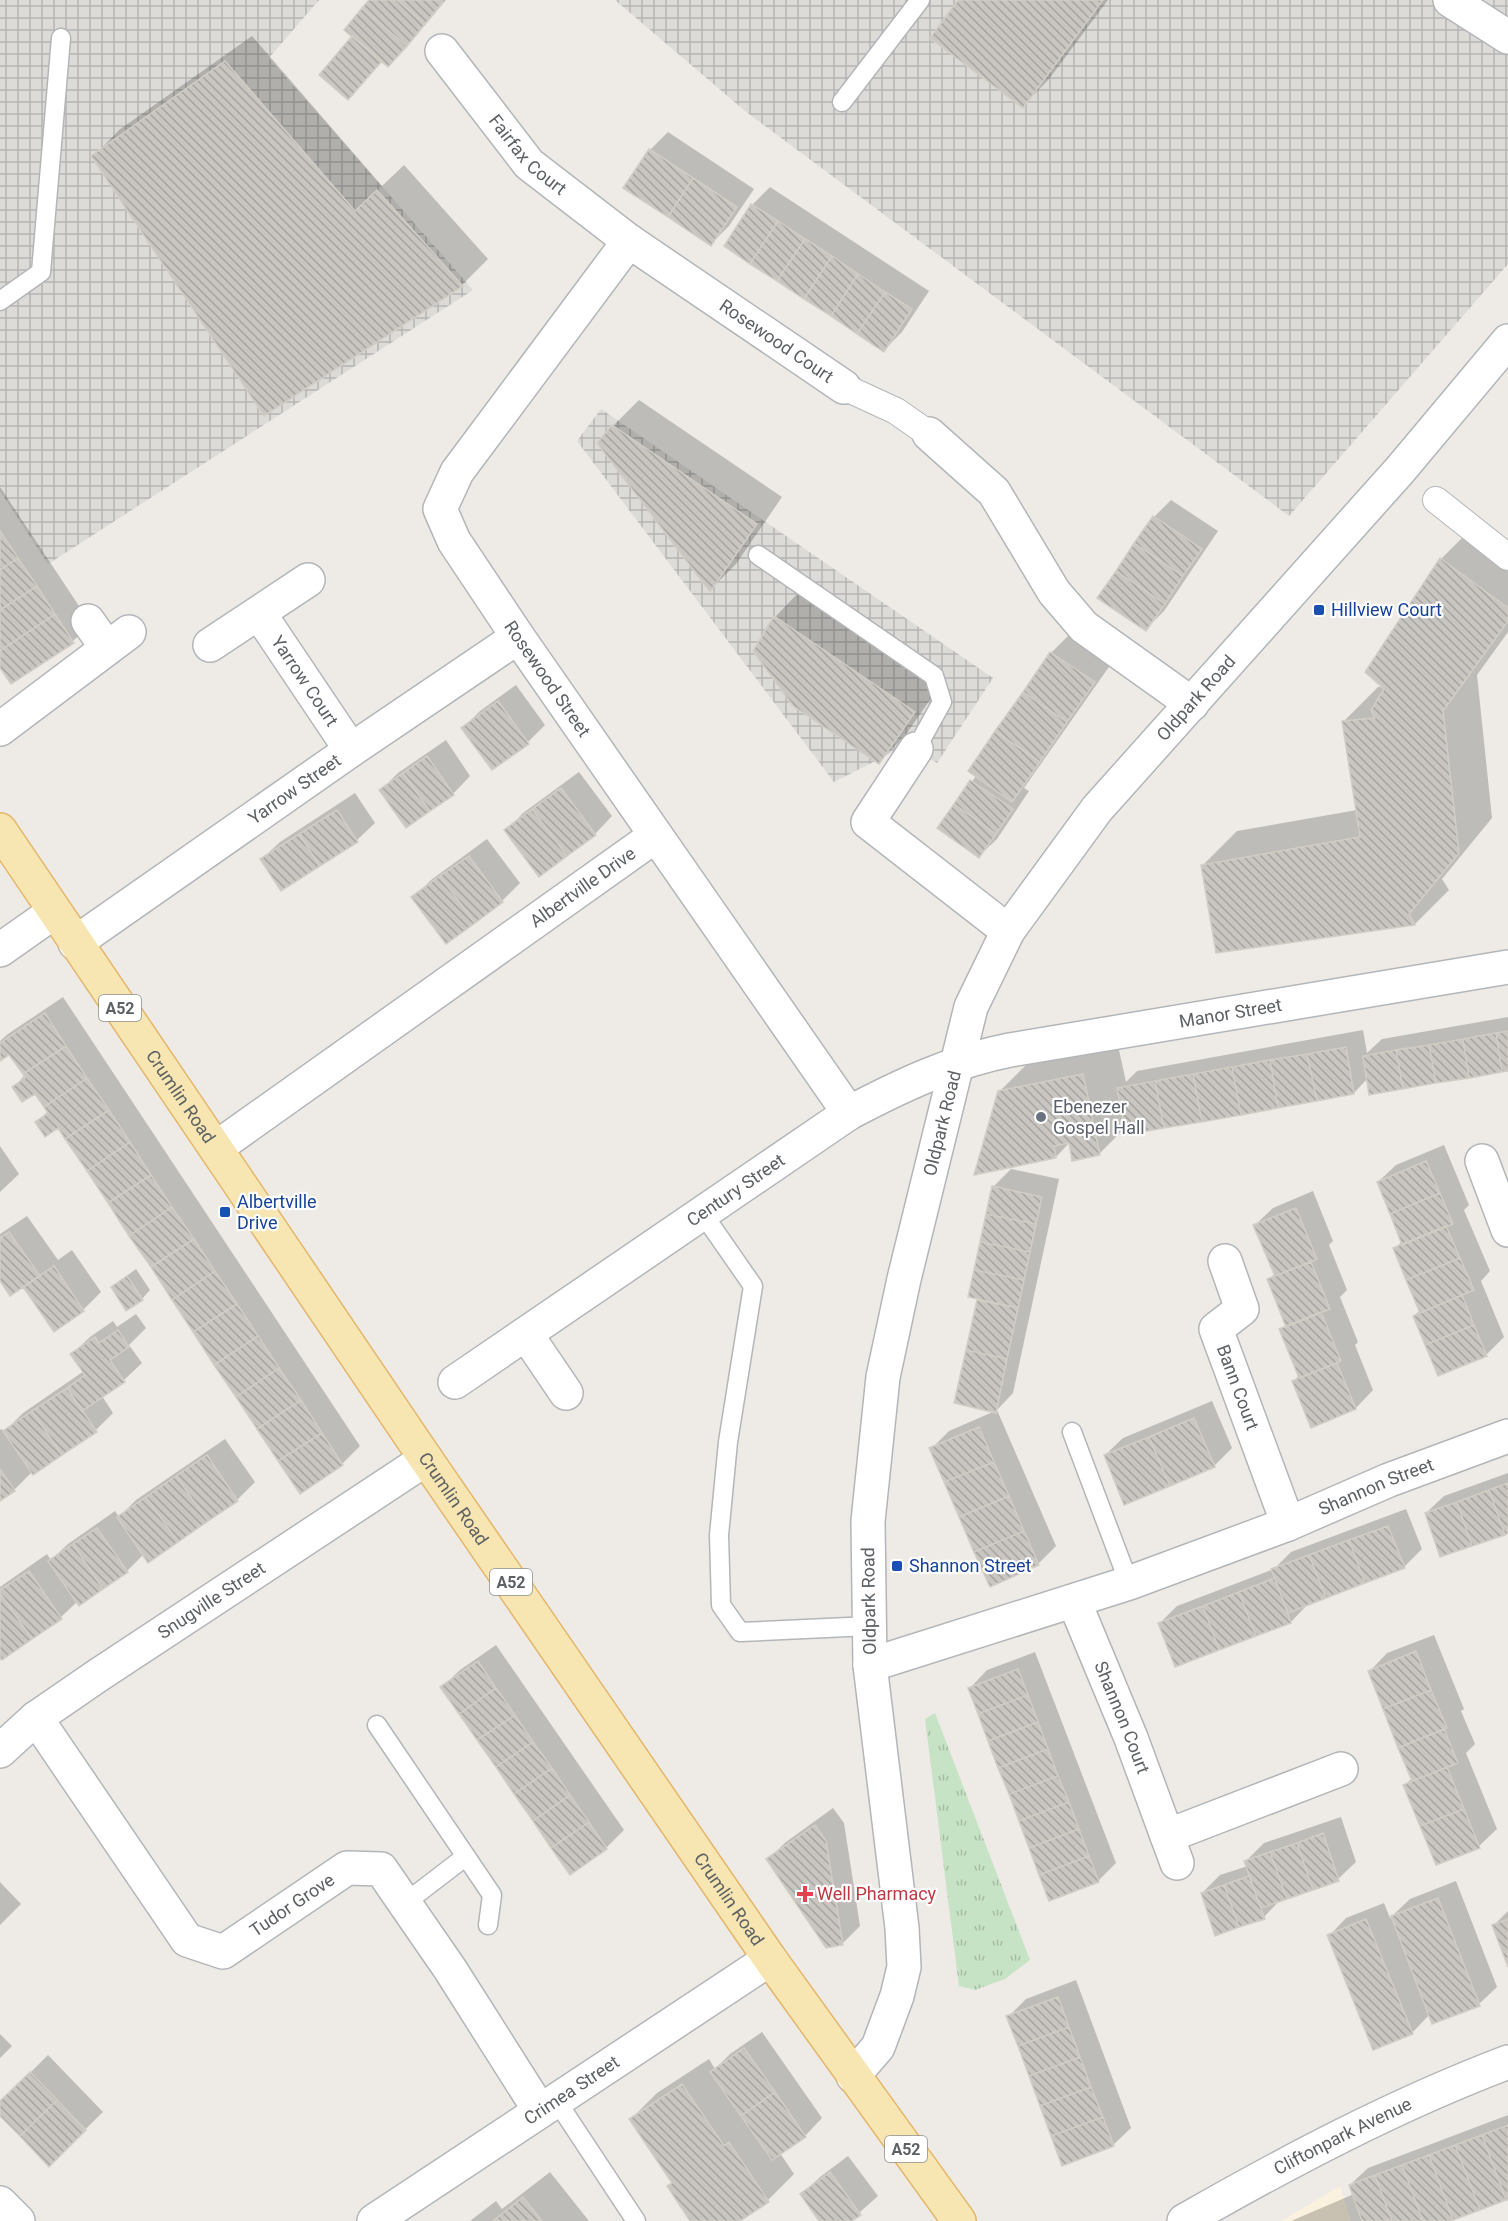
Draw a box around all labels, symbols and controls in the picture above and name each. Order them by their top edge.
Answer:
street label: Fairfax Court [485,110,571,199]
street label: Rosewood Court [716,295,838,387]
place label: Hillview Court [1331,599,1442,620]
marker: Hillview Court [1312,603,1326,617]
street label: Rosewood Street [500,617,595,741]
street label: Yarrow Court [267,632,343,730]
street label: Oldpark Road [1152,651,1240,745]
street label: Yarrow Street [244,749,345,828]
street label: Albertville Drive [526,842,639,932]
street label: Manor Street [1177,994,1283,1032]
road number: A52 [99,995,141,1021]
street label: Crumlin Road [142,1046,220,1147]
street label: Oldpark Road [919,1068,965,1178]
place label: Ebenezer Gospel Hall [1053,1096,1145,1138]
marker: Ebenezer Gospel Hall [1034,1110,1048,1124]
street label: Century Street [683,1149,789,1231]
place label: Albertville Drive [237,1191,317,1233]
marker: Albertville Drive [218,1205,232,1219]
street label: Bann Court [1213,1342,1263,1433]
street label: Crumlin Road [415,1448,493,1549]
street label: Shannon Street [1315,1453,1436,1519]
street label: Oldpark Road [857,1547,880,1655]
place label: Shannon Street [909,1555,1032,1576]
street label: Snugville Street [154,1557,269,1643]
marker: Shannon Street [890,1559,904,1573]
road number: A52 [490,1569,532,1595]
street label: Shannon Court [1090,1658,1154,1777]
street label: Crumlin Road [690,1848,769,1949]
street label: Tudor Grove [246,1869,338,1941]
place label: Well Pharmacy [817,1883,937,1904]
marker: Well Pharmacy [798,1887,812,1901]
street label: Crimea Street [520,2051,623,2129]
street label: Cliftonpark Avenue [1270,2093,1415,2179]
road number: A52 [885,2136,927,2162]

